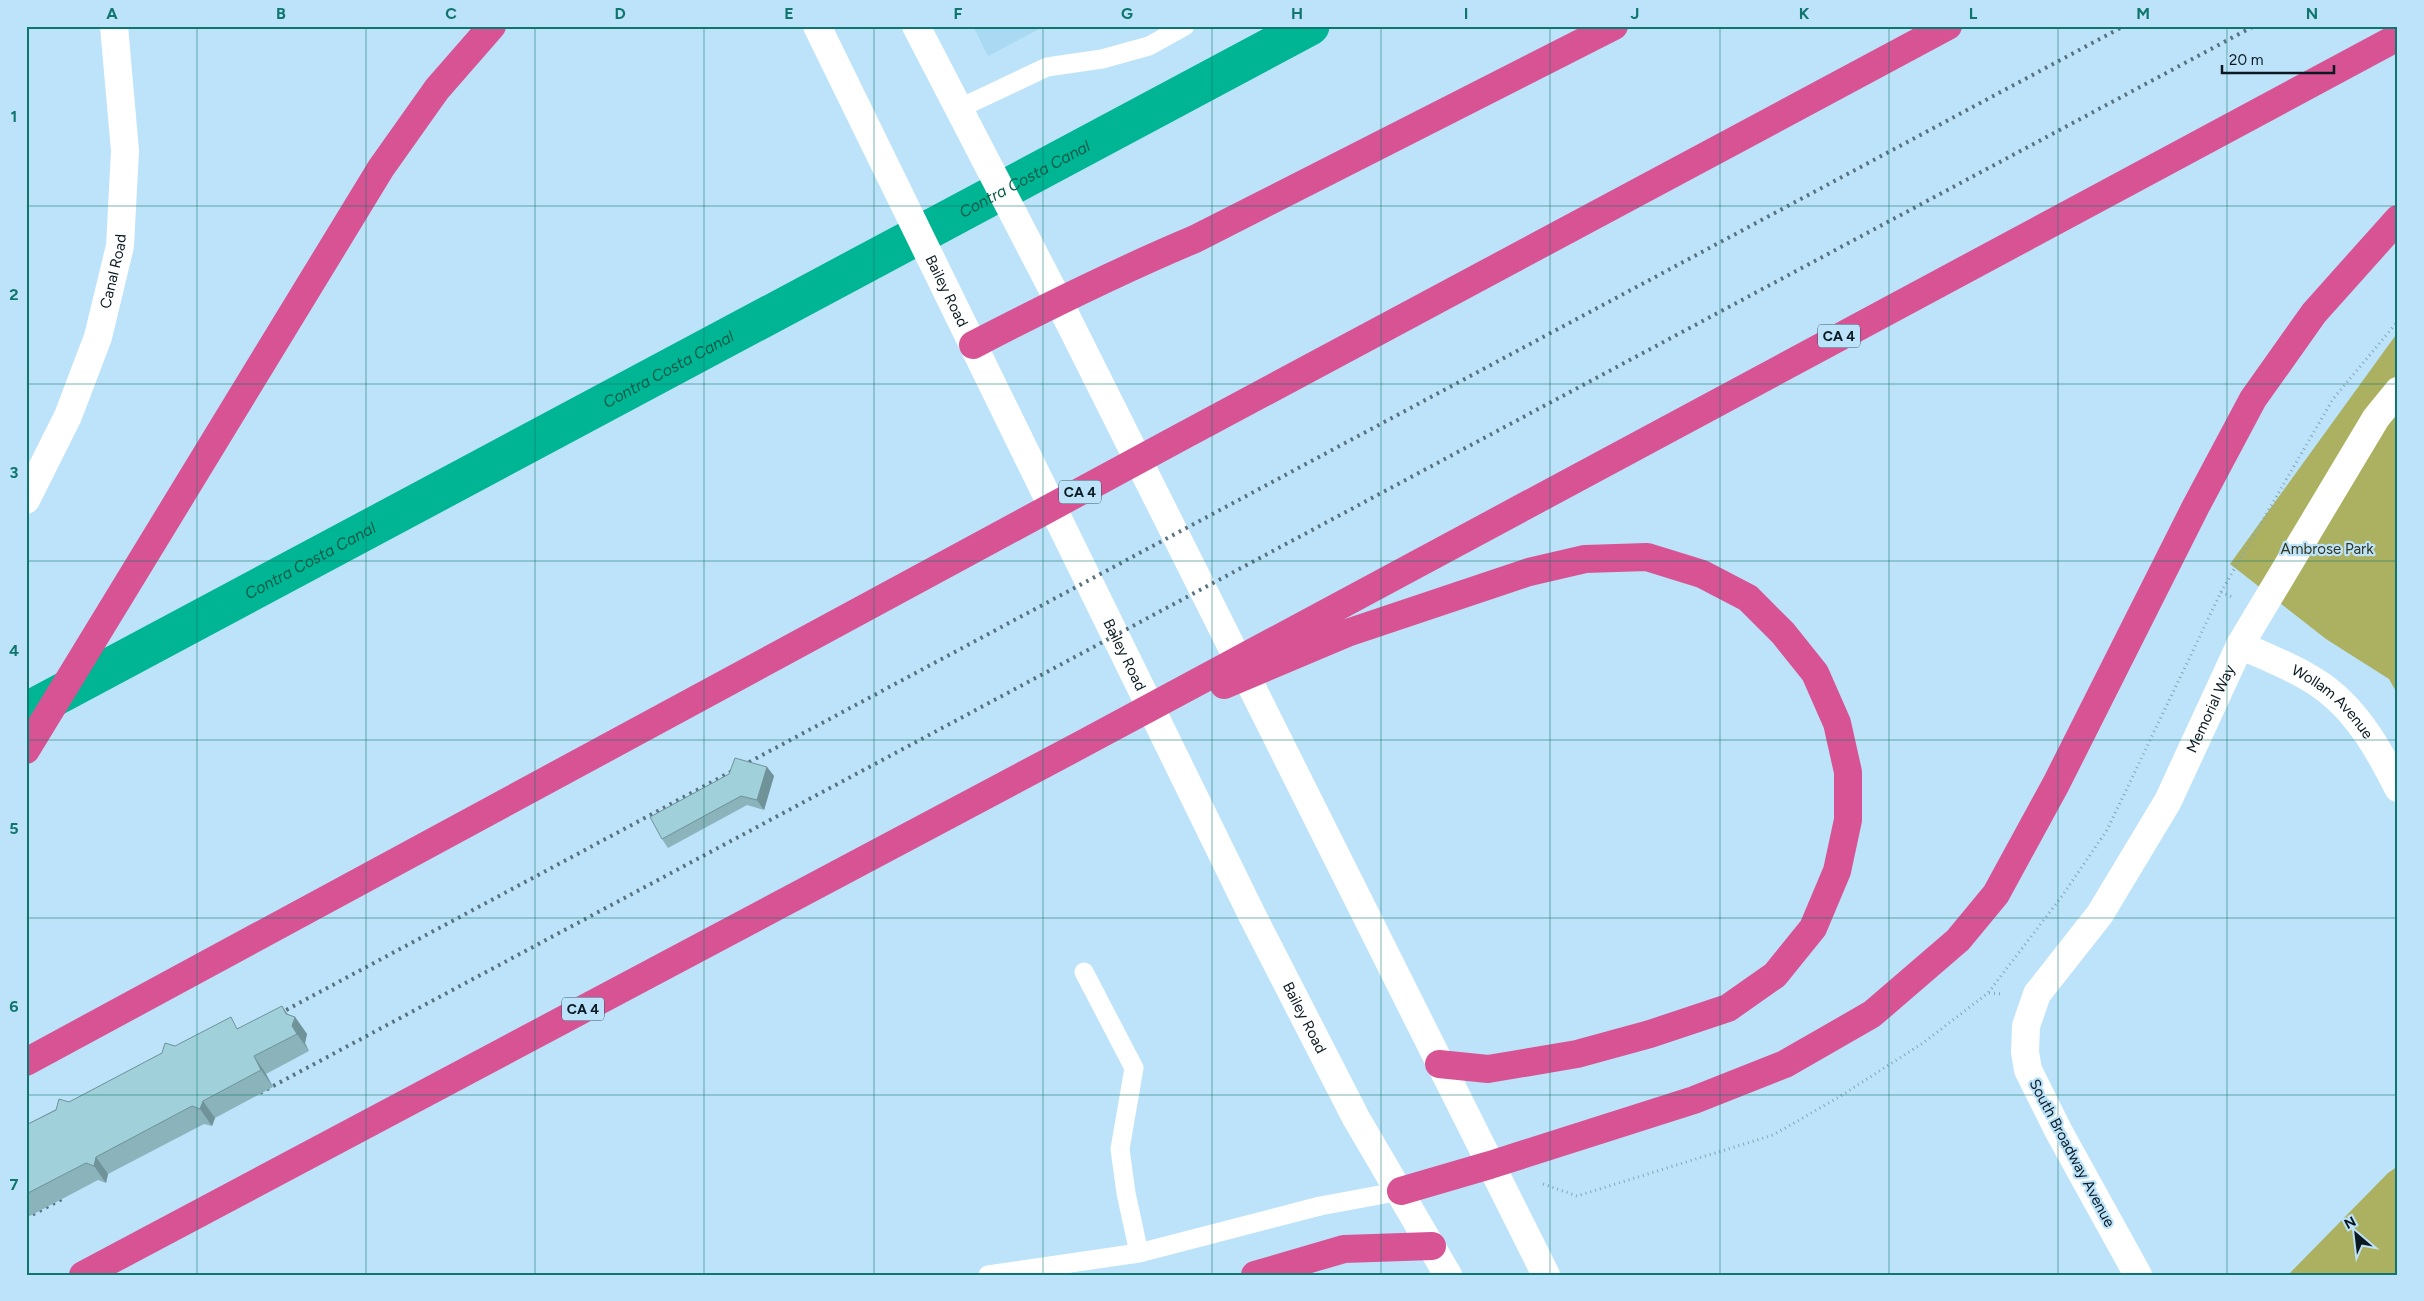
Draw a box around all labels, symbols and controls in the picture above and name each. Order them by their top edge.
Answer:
text: A [106,4,118,23]
text: B [276,4,286,23]
text: C [445,4,457,23]
text: D [614,4,626,23]
text: E [784,4,794,23]
text: F [954,4,963,23]
text: G [1121,4,1133,23]
text: H [1291,4,1303,23]
text: I [1464,4,1468,23]
text: J [1631,4,1639,23]
text: K [1799,4,1810,23]
text: L [1969,4,1978,23]
text: M [2136,4,2150,23]
text: N [2306,4,2318,23]
scale bar [2222,42,2334,74]
text: 20 m [2229,51,2263,69]
text: 1 [11,107,17,126]
water label: Contra Costa Canal [956,136,1094,221]
street label: Canal Road [96,234,130,310]
street label: Bailey Road [921,252,972,330]
text: 2 [9,285,19,304]
road number: CA 4 [1818,324,1860,348]
water label: Contra Costa Canal [599,326,737,412]
text: 3 [10,463,19,482]
road number: CA 4 [1059,481,1101,504]
water label: Contra Costa Canal [241,517,379,603]
park label: Ambrose Park [2281,540,2374,558]
street label: Bailey Road [1099,616,1150,694]
text: 4 [9,641,19,660]
street label: Wollam Avenue [2289,661,2377,742]
street label: Memorial Way [2182,662,2239,756]
text: 5 [9,819,19,838]
street label: Bailey Road [1279,979,1330,1056]
text: 6 [9,997,19,1016]
road number: CA 4 [562,998,604,1021]
street label: South Broadway Avenue [2025,1076,2119,1230]
text: 7 [10,1175,19,1194]
north arrow [2332,1208,2382,1258]
text: N [2341,1213,2359,1233]

